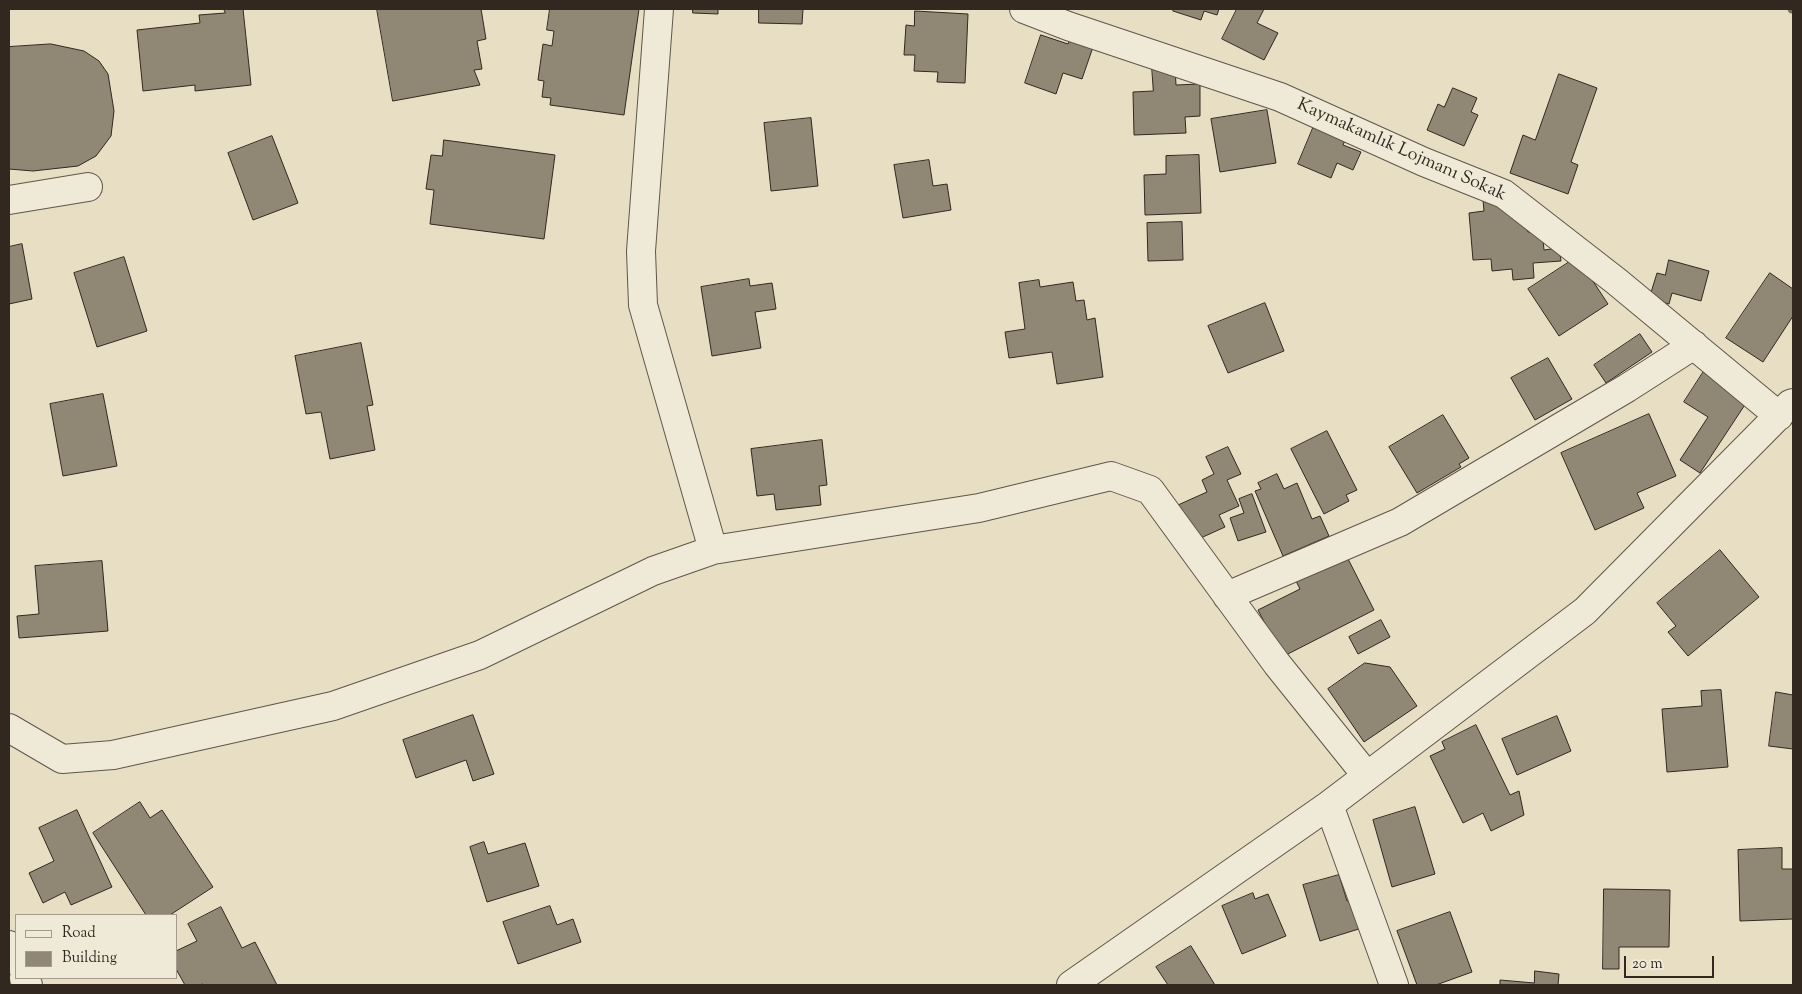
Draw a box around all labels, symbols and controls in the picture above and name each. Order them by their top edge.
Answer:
street label: Kaymakamlık Lojmanı Sokak [1293,95,1509,207]
legend [15,914,178,979]
text: Road [62,923,96,944]
scale bar [1627,946,1717,978]
text: Building [62,948,117,969]
text: 20 m [1632,954,1663,975]

